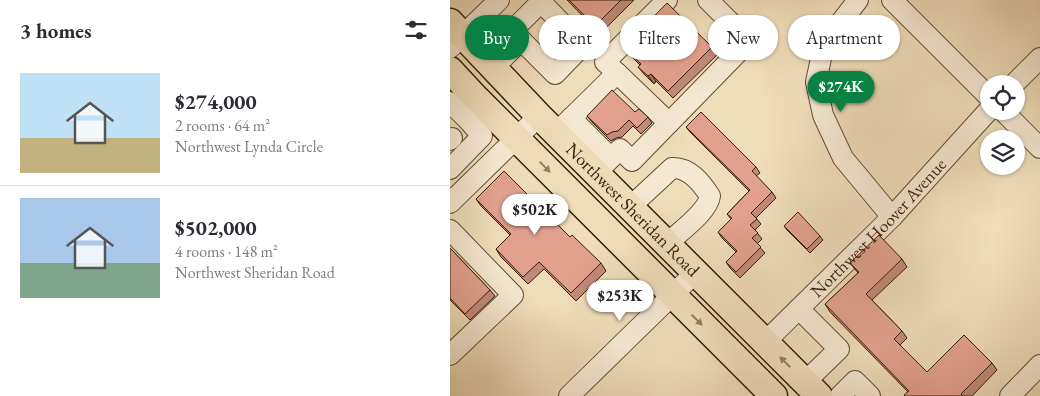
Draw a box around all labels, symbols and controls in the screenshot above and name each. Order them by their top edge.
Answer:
chip: Buy [465,15,529,60]
chip: Rent [539,15,610,60]
chip: Filters [620,15,698,60]
chip: New [708,15,778,60]
chip: Apartment [788,15,900,60]
icon: filters [402,16,430,44]
text: 3 homes [20,17,92,44]
pin: $274K [806,70,876,113]
map controls [980,75,1025,175]
button: locate [980,75,1025,120]
text: $274K [819,76,863,97]
text: $274,000 [175,88,257,115]
icon: home [60,93,120,153]
text: 2 rooms · 64 m² [175,115,270,136]
button: layers [980,130,1025,175]
text: Northwest Lynda Circle [175,136,323,157]
street label: Northwest Sheridan Road [561,138,705,282]
street label: Northwest Hoover Avenue [805,153,951,302]
one-way arrow [539,161,551,173]
pin: $502K [500,194,570,236]
text: $502K [513,199,557,220]
text: $502,000 [175,214,257,241]
icon: home [60,218,120,278]
text: 4 rooms · 148 m² [175,241,278,262]
text: Northwest Sheridan Road [175,262,335,283]
pin: $253K [585,280,655,322]
text: $253K [598,285,642,306]
one-way arrow [691,313,703,325]
one-way arrow [779,356,791,368]

